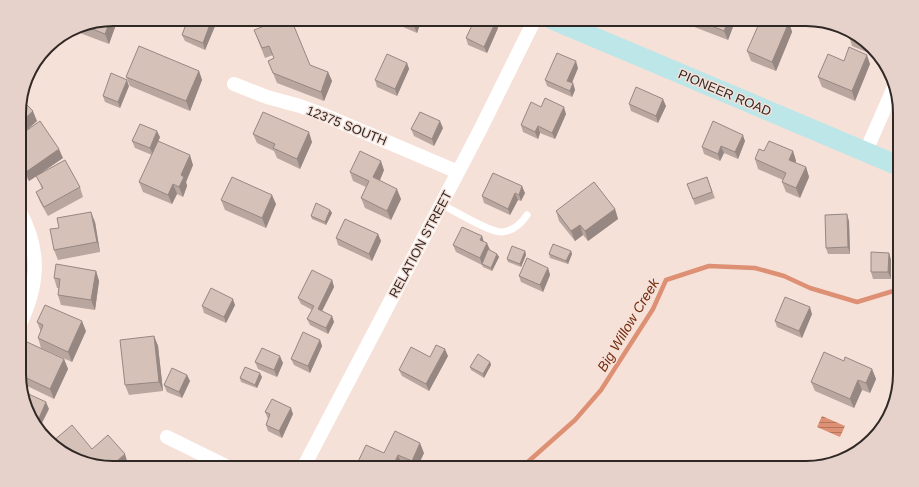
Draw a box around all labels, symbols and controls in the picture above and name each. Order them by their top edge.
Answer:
street label: PIONEER ROAD [676,66,774,119]
street label: 12375 SOUTH [304,103,389,148]
street label: RELATION STREET [386,188,455,300]
water label: Big Willow Creek [594,275,663,374]

